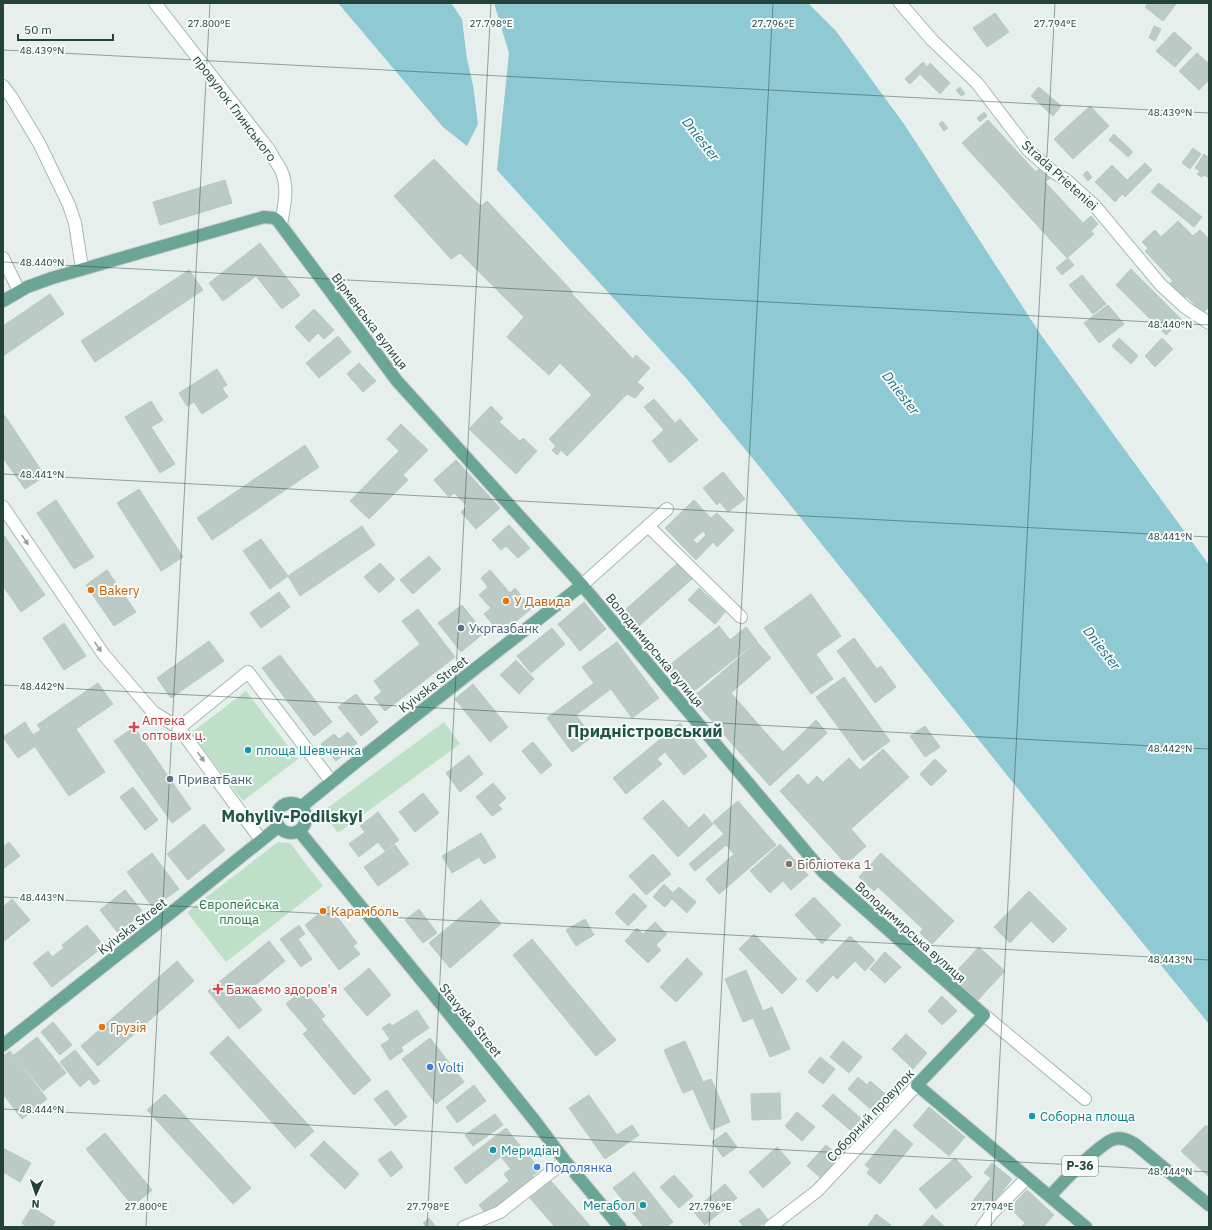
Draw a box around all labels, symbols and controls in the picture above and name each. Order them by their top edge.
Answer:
scale bar [18,16,113,42]
text: 27.800°E [187,17,231,30]
text: 27.798°E [469,17,513,30]
text: 27.796°E [751,17,795,30]
text: 27.794°E [1033,17,1077,30]
text: 50 m [24,22,52,37]
text: 48.439°N [20,44,64,57]
street label: провулок Глинського [189,52,280,165]
text: 48.439°N [1148,106,1192,119]
water label: Dniester [678,113,724,165]
street label: Strada Prieteniei [1018,137,1101,214]
text: 48.440°N [20,256,64,269]
street label: Вірменська вулиця [328,270,411,373]
text: 48.440°N [1148,318,1192,331]
water label: Dniester [878,367,924,419]
text: 48.441°N [20,468,64,481]
text: 48.441°N [1148,530,1192,543]
one-way arrow [21,534,29,545]
place label: Bakery [99,582,140,599]
marker: Bakery [86,585,96,595]
street label: Володимирська вулиця [602,590,707,711]
place label: У Давида [514,593,571,610]
marker: У Давида [501,596,511,606]
place label: Укргазбанк [469,620,539,637]
water label: Dniester [1079,622,1125,674]
marker: Укргазбанк [456,623,466,633]
one-way arrow [94,642,102,652]
street label: Kyivska Street [395,652,471,717]
text: 48.442°N [20,680,64,693]
place label: Аптека оптових ц. [142,712,206,744]
district label: Придністровський [567,720,723,742]
marker: Аптека оптових ц. [129,722,139,732]
place label: площа Шевченка [256,742,361,759]
text: 48.442°N [1148,742,1192,755]
marker: площа Шевченка [243,745,253,755]
one-way arrow [196,752,205,763]
place label: ПриватБанк [178,771,252,788]
marker: ПриватБанк [165,774,175,784]
district label: Mohyliv-Podilskyi [221,805,363,827]
place label: Бібліотека 1 [797,856,872,873]
marker: Бібліотека 1 [784,859,794,869]
street label: Володимирська вулиця [852,878,970,987]
text: 48.443°N [20,891,64,904]
street label: Kyivska Street [94,894,170,959]
park label: Європейська площа [199,896,279,928]
place label: Карамболь [331,903,399,920]
marker: Карамболь [318,906,328,916]
text: 48.443°N [1148,953,1192,966]
street label: Stavyska Street [436,980,506,1061]
place label: Бажаємо здоров'я [226,981,338,998]
marker: Бажаємо здоров'я [213,984,223,994]
place label: Грузія [110,1019,146,1036]
marker: Грузія [97,1022,107,1032]
place label: Volti [438,1059,464,1076]
marker: Volti [425,1062,435,1072]
street label: Соборний провулок [823,1065,918,1165]
text: 48.444°N [20,1103,64,1116]
place label: Соборна площа [1040,1108,1135,1125]
marker: Соборна площа [1027,1111,1037,1121]
place label: Меридіан [501,1142,559,1159]
marker: Меридіан [488,1145,498,1155]
road number: Р-36 [1062,1156,1098,1176]
place label: Подолянка [545,1159,612,1176]
marker: Подолянка [532,1162,542,1172]
text: 48.444°N [1148,1165,1192,1178]
north arrow [16,1174,56,1214]
text: N [31,1197,40,1211]
place label: Мегабол [583,1197,635,1214]
text: 27.800°E [124,1200,168,1213]
text: 27.798°E [406,1200,450,1213]
marker: Мегабол [638,1200,648,1210]
text: 27.796°E [688,1200,732,1213]
text: 27.794°E [970,1200,1014,1213]

